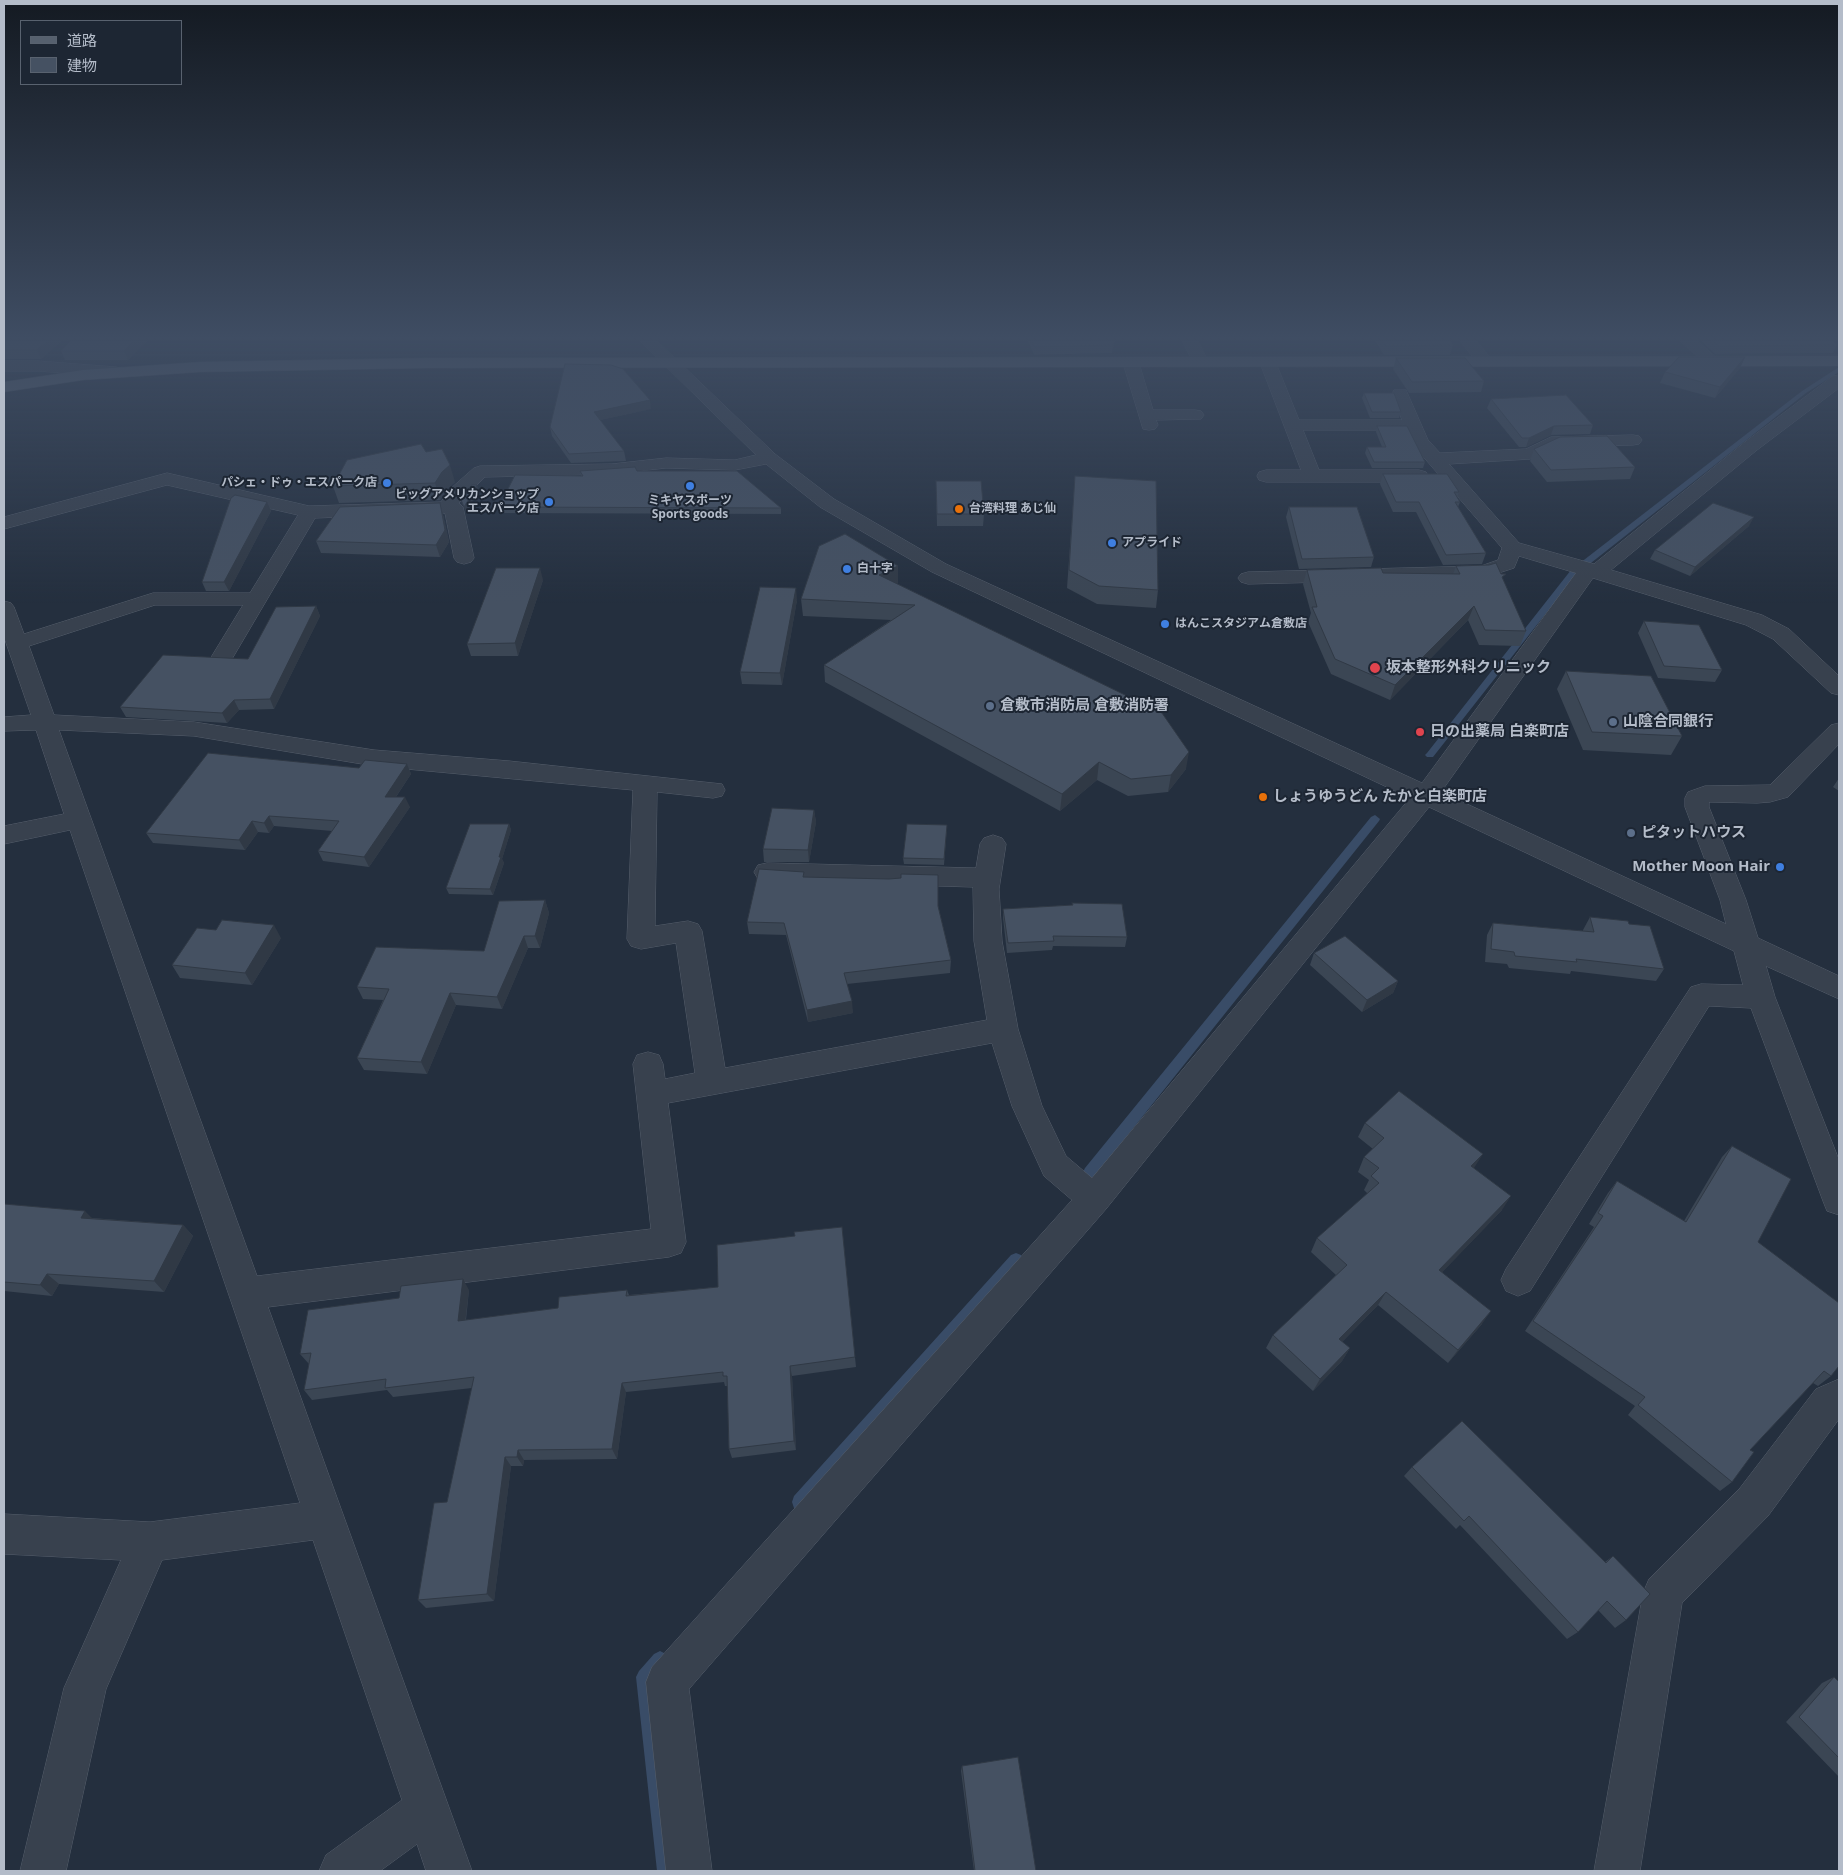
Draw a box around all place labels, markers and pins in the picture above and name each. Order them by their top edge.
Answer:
place label: パシェ・ドゥ・エスパーク店 [221,476,377,490]
marker: パシェ・ドゥ・エスパーク店 [381,477,393,489]
marker: ミキヤスポーツ Sports goods [684,480,696,492]
place label: ビッグアメリカンショップ エスパーク店 [395,488,539,516]
place label: ミキヤスポーツ Sports goods [648,494,732,522]
marker: ビッグアメリカンショップ エスパーク店 [543,496,555,508]
place label: 台湾料理 あじ仙 [969,502,1056,516]
marker: 台湾料理 あじ仙 [953,503,965,515]
place label: アプライド [1122,536,1182,550]
marker: アプライド [1106,537,1118,549]
place label: 白十字 [857,562,893,576]
marker: 白十字 [841,563,853,575]
place label: はんこスタジアム倉敷店 [1175,617,1307,631]
marker: はんこスタジアム倉敷店 [1159,618,1171,630]
place label: 坂本整形外科クリニック [1386,659,1551,677]
marker: 坂本整形外科クリニック [1368,661,1382,675]
place label: 倉敷市消防局 倉敷消防署 [1000,697,1169,715]
marker: 倉敷市消防局 倉敷消防署 [984,700,996,712]
place label: 山陰合同銀行 [1623,713,1713,731]
marker: 山陰合同銀行 [1607,716,1619,728]
place label: 日の出薬局 白楽町店 [1430,723,1569,741]
marker: 日の出薬局 白楽町店 [1414,726,1426,738]
place label: しょうゆうどん たかと白楽町店 [1273,788,1487,806]
marker: しょうゆうどん たかと白楽町店 [1257,791,1269,803]
place label: ピタットハウス [1641,824,1746,842]
marker: ピタットハウス [1625,827,1637,839]
place label: Mother Moon Hair [1632,858,1770,876]
marker: Mother Moon Hair [1774,861,1786,873]

